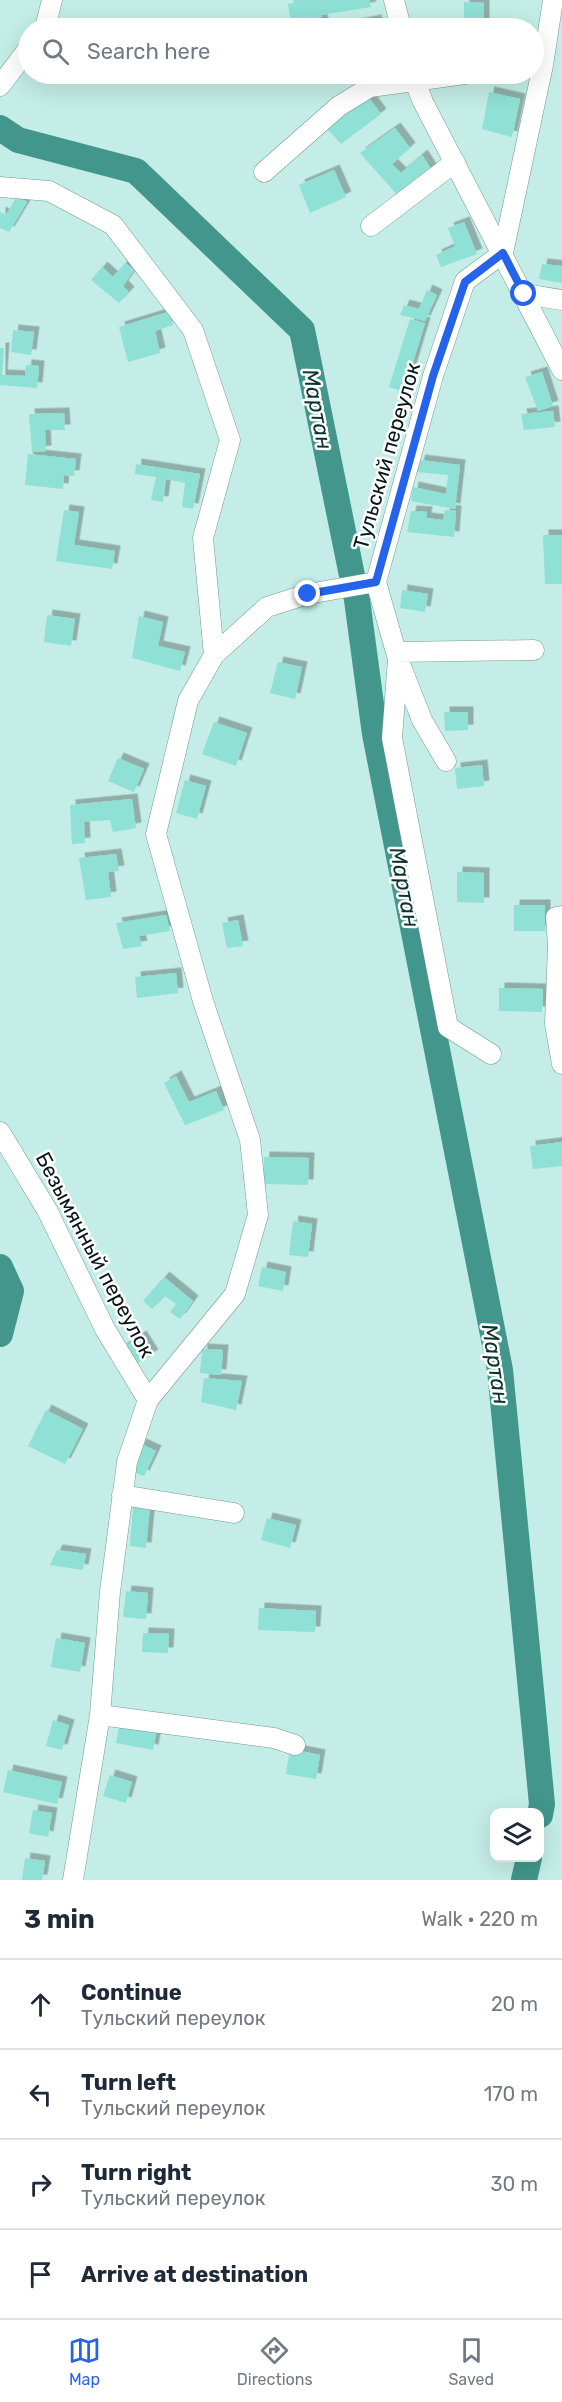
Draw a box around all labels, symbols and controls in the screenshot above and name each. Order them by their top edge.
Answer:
search box [18,18,544,84]
icon: search [39,35,72,68]
text: Search here [87,38,210,65]
route start [510,280,536,306]
street label: Тульский переулок [348,359,425,552]
water label: Мартан [297,367,338,451]
route end [294,580,320,606]
water label: Мартан [384,845,425,929]
street label: Безымянный переулок [31,1148,160,1362]
water label: Мартан [476,1322,515,1406]
map controls [490,1808,544,1862]
button: layers [490,1808,544,1862]
text: 3 min [24,1904,95,1935]
text: Walk · 220 m [421,1907,538,1931]
text: Continue [81,1979,182,2006]
icon: ahead [24,1988,57,2021]
text: 20 m [491,1992,538,2016]
text: Тульский переулок [81,2006,265,2030]
text: Turn left [81,2069,176,2096]
icon: left [24,2078,57,2111]
text: 170 m [484,2082,538,2106]
text: Тульский переулок [81,2096,265,2120]
text: Turn right [81,2159,191,2186]
icon: right [24,2168,57,2201]
text: 30 m [491,2172,538,2196]
text: Тульский переулок [81,2186,265,2210]
icon: arrive [24,2258,57,2291]
text: Arrive at destination [81,2261,308,2288]
tab: Map [68,2334,101,2389]
tab: Directions [237,2334,313,2389]
tab: Saved [448,2334,494,2389]

